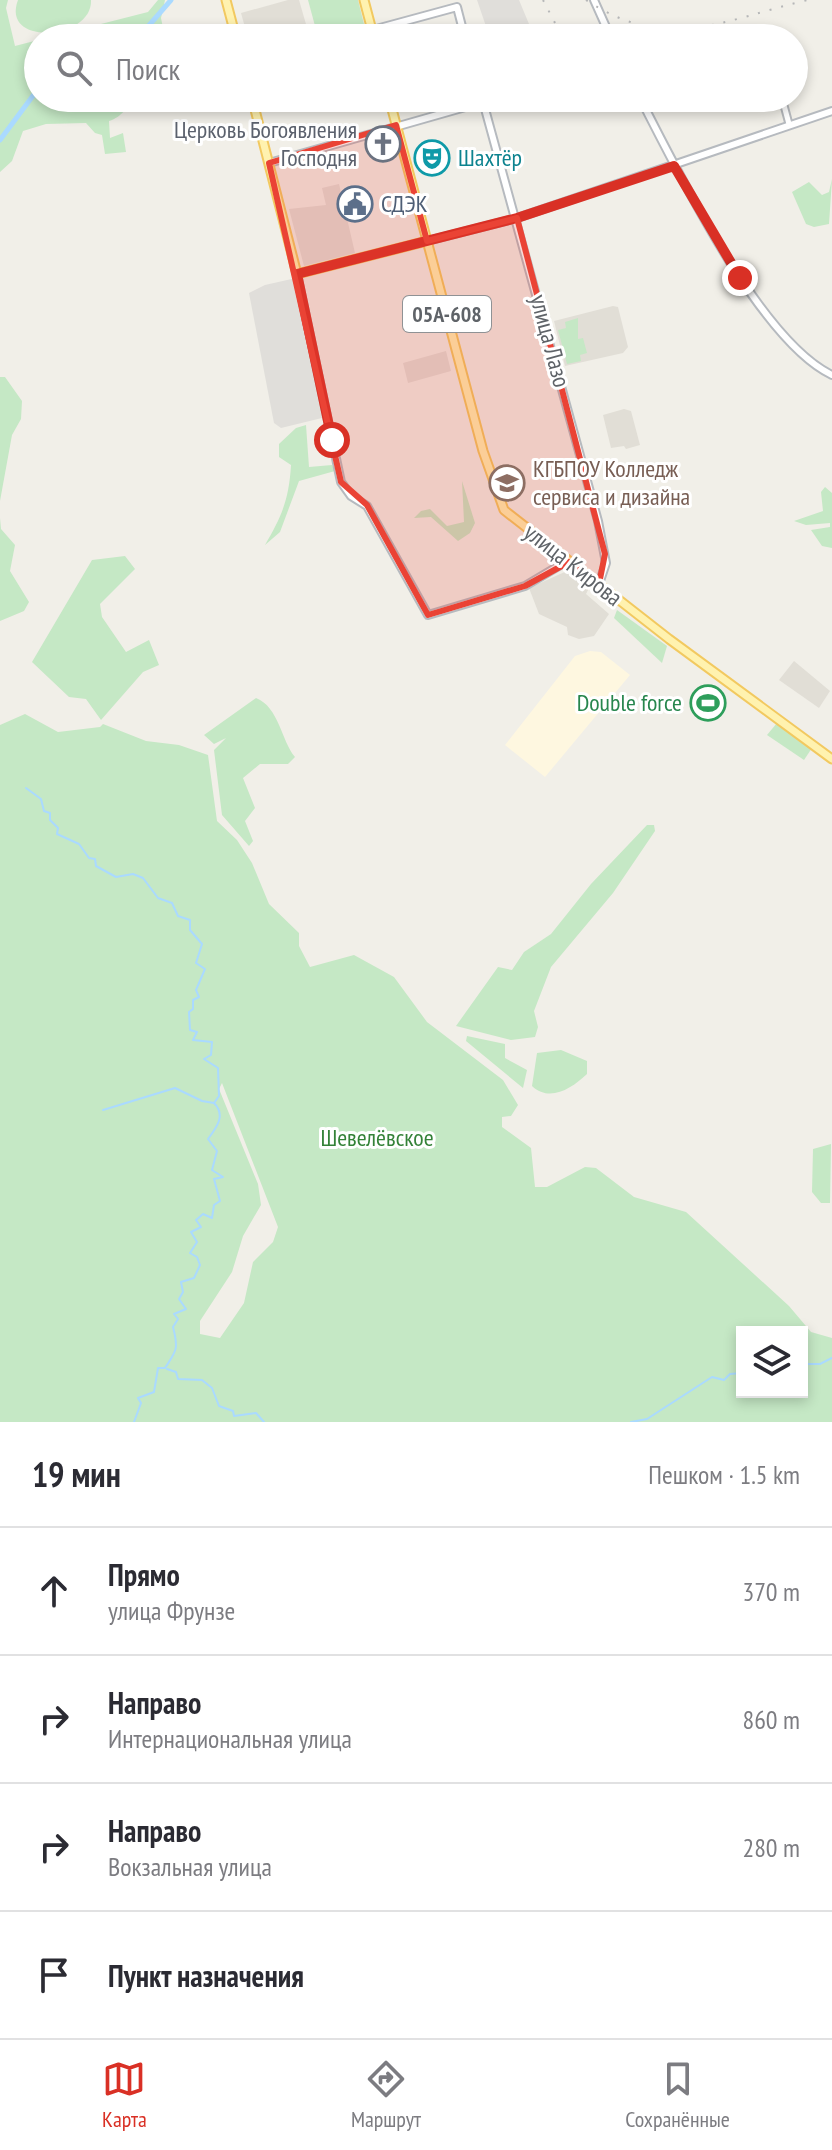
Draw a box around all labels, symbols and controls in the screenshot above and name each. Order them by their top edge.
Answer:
search box [24,24,808,112]
icon: search [52,46,96,90]
text: Поиск [116,49,180,88]
place label: Церковь Богоявления Господня [174,114,357,173]
church icon: Церковь Богоявления Господня [364,125,402,163]
theatre icon: Шахтёр [413,139,451,177]
place label: Шахтёр [458,142,522,173]
public building icon: СДЭК [336,185,374,223]
place label: СДЭК [381,188,428,219]
route end [722,260,758,296]
street label: улица Лазо [523,291,578,391]
road number: 05А-608 [403,296,491,332]
route start [314,422,350,458]
place label: КГБПОУ Колледж сервиса и дизайна [533,453,690,512]
school or university icon: КГБПОУ Колледж сервиса и дизайна [488,464,526,502]
street label: улица Кирова [518,516,629,613]
sports icon: Double force [689,684,727,722]
place label: Double force [577,687,682,718]
park label: Шевелёвское [320,1122,434,1153]
map controls [736,1326,808,1398]
button: layers [736,1326,808,1398]
text: 19 мин [32,1452,121,1496]
text: Пешком · 1.5 km [648,1458,800,1491]
text: Прямо [108,1555,180,1594]
icon: ahead [32,1569,76,1613]
text: 370 m [742,1575,800,1608]
text: улица Фрунзе [108,1594,235,1627]
text: Направо [108,1683,201,1722]
icon: right [32,1697,76,1741]
text: 860 m [742,1703,800,1736]
text: Интернациональная улица [108,1722,352,1755]
text: Направо [108,1811,201,1850]
icon: right [32,1825,76,1869]
text: 280 m [742,1831,800,1864]
text: Вокзальная улица [108,1850,272,1883]
icon: arrive [32,1953,76,1997]
text: Пункт назначения [108,1956,304,1995]
tab: Карта [102,2057,147,2133]
tab: Маршрут [351,2057,421,2133]
tab: Сохранённые [625,2057,730,2133]

